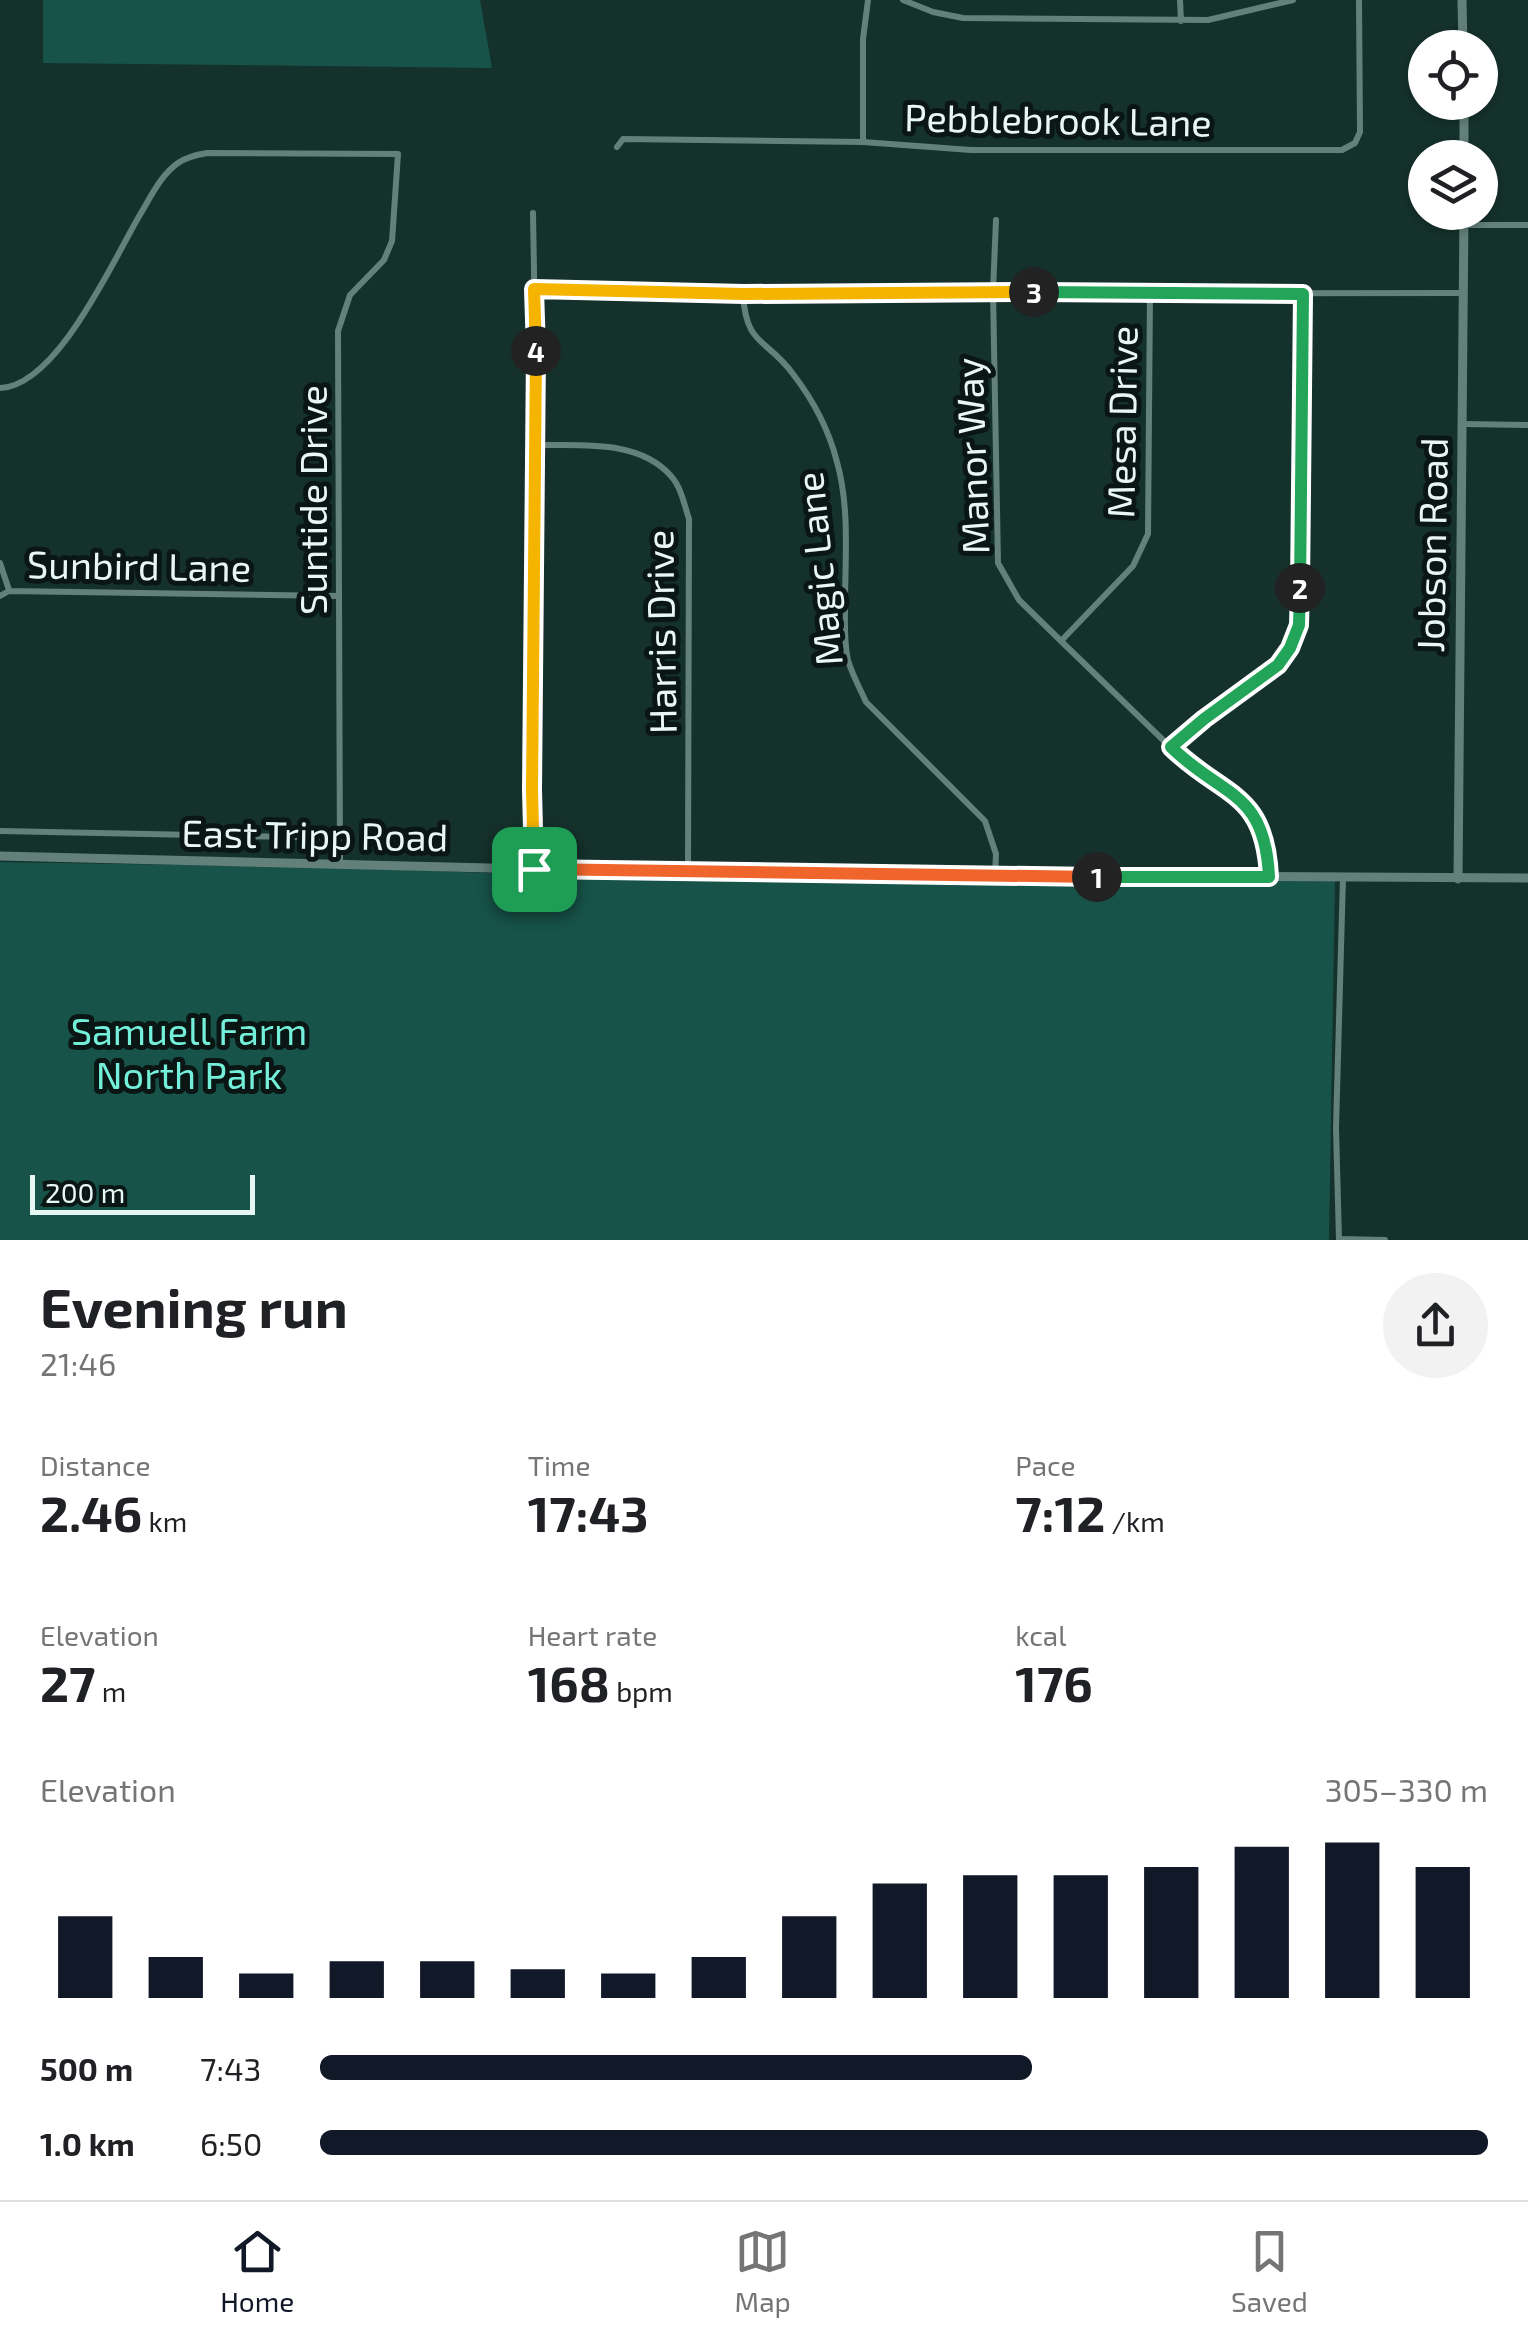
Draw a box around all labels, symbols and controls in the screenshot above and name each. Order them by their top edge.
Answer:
map controls [1408,30,1498,230]
button: locate [1408,30,1498,120]
street label: Pebblebrook Lane [904,93,1212,145]
button: layers [1408,140,1498,230]
pin: 3 [1009,267,1059,317]
text: 3 [1026,275,1042,309]
street label: Mesa Drive [1096,325,1146,519]
pin: 4 [511,326,561,376]
text: 4 [527,334,545,368]
street label: Manor Way [945,357,997,555]
street label: Suntide Drive [289,385,335,615]
street label: Jobson Road [1406,437,1456,653]
street label: Magic Lane [785,470,851,668]
street label: Harris Drive [635,530,685,734]
street label: Sunbird Lane [27,540,251,590]
pin: 2 [1275,563,1325,613]
text: 2 [1292,571,1308,605]
street label: East Tripp Road [181,809,449,859]
pin [492,827,577,912]
icon: arrive [507,842,562,897]
pin: 1 [1072,852,1122,902]
text: 1 [1091,860,1103,894]
park label: Samuell Farm North Park [71,1007,307,1097]
scale bar [30,1170,255,1214]
text: 200 m [45,1175,125,1209]
text: Evening run [40,1273,348,1339]
button: share [1383,1273,1488,1378]
text: 21:46 [40,1344,116,1382]
text: Distance [40,1448,151,1482]
text: Time [528,1448,590,1482]
text: Pace [1015,1448,1076,1482]
text: 2.46 [40,1482,142,1542]
text: 17:43 [528,1482,649,1542]
text: 7:12 [1015,1482,1105,1542]
text: km [142,1504,187,1538]
text: /km [1105,1504,1165,1538]
text: Elevation [40,1618,159,1652]
text: Heart rate [528,1618,657,1652]
text: kcal [1015,1618,1067,1652]
text: 27 [40,1652,95,1712]
text: 168 [528,1652,610,1712]
text: 176 [1015,1652,1093,1712]
text: m [95,1674,126,1708]
text: bpm [610,1674,673,1708]
text: Elevation [40,1770,176,1808]
text: 305–330 m [1325,1770,1488,1808]
text: 500 m [40,2049,133,2087]
text: 7:43 [200,2049,261,2087]
text: 1.0 km [40,2124,135,2162]
text: 6:50 [200,2124,262,2162]
tab: Home [220,2224,294,2318]
tab: Map [735,2224,791,2318]
tab: Saved [1231,2224,1308,2318]

